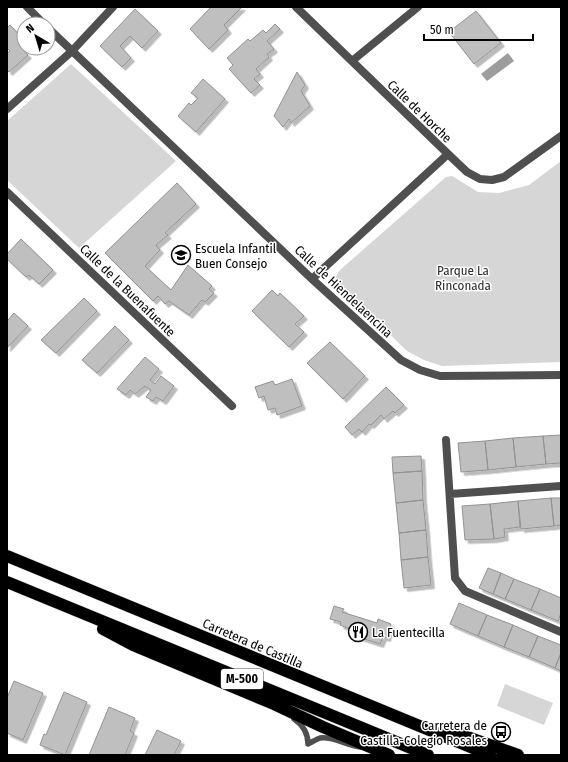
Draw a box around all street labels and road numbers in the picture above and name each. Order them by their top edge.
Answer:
street label: Calle de Horche [385,77,455,146]
street label: Calle de la Buenafuente [77,241,178,340]
street label: Calle de Hiendelaencina [292,242,396,341]
street label: Carretera de Castilla [200,616,305,671]
road number: M-500 [221,669,263,689]

